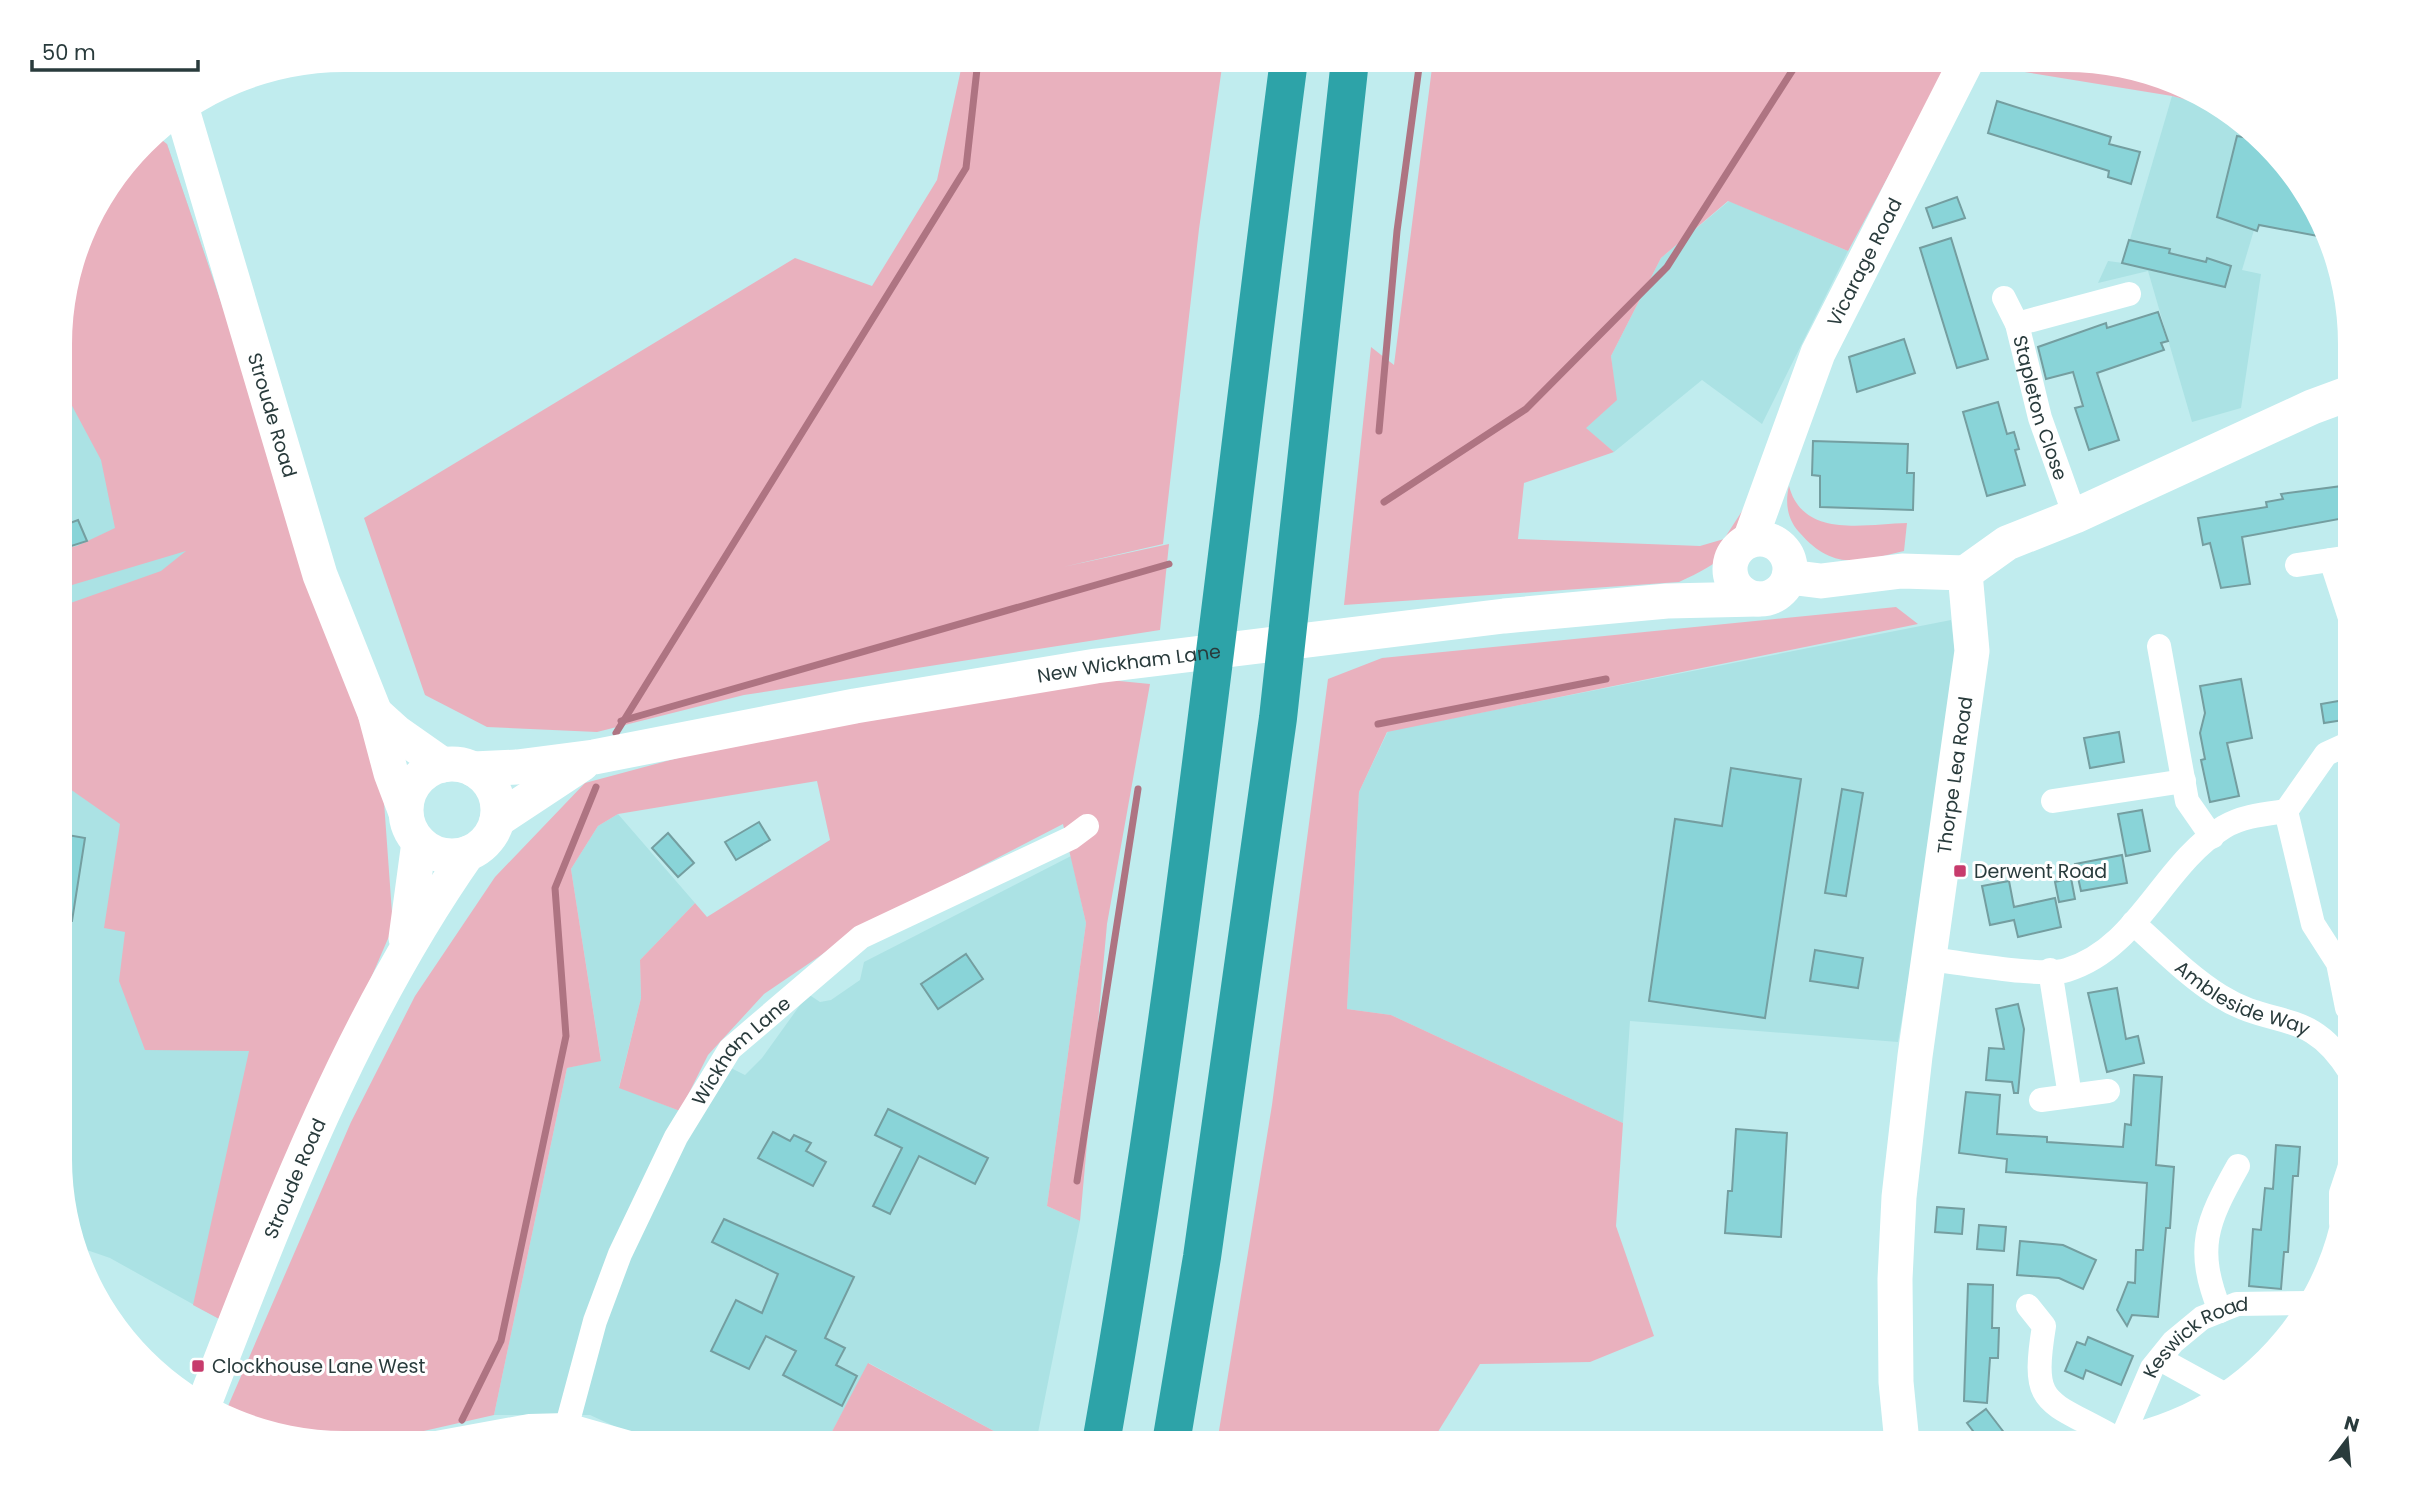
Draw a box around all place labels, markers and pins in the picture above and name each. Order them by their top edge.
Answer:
place label: Derwent Road [1974,858,2107,885]
marker: Derwent Road [1952,863,1968,879]
place label: Clockhouse Lane West [212,1353,425,1380]
marker: Clockhouse Lane West [190,1358,206,1374]

